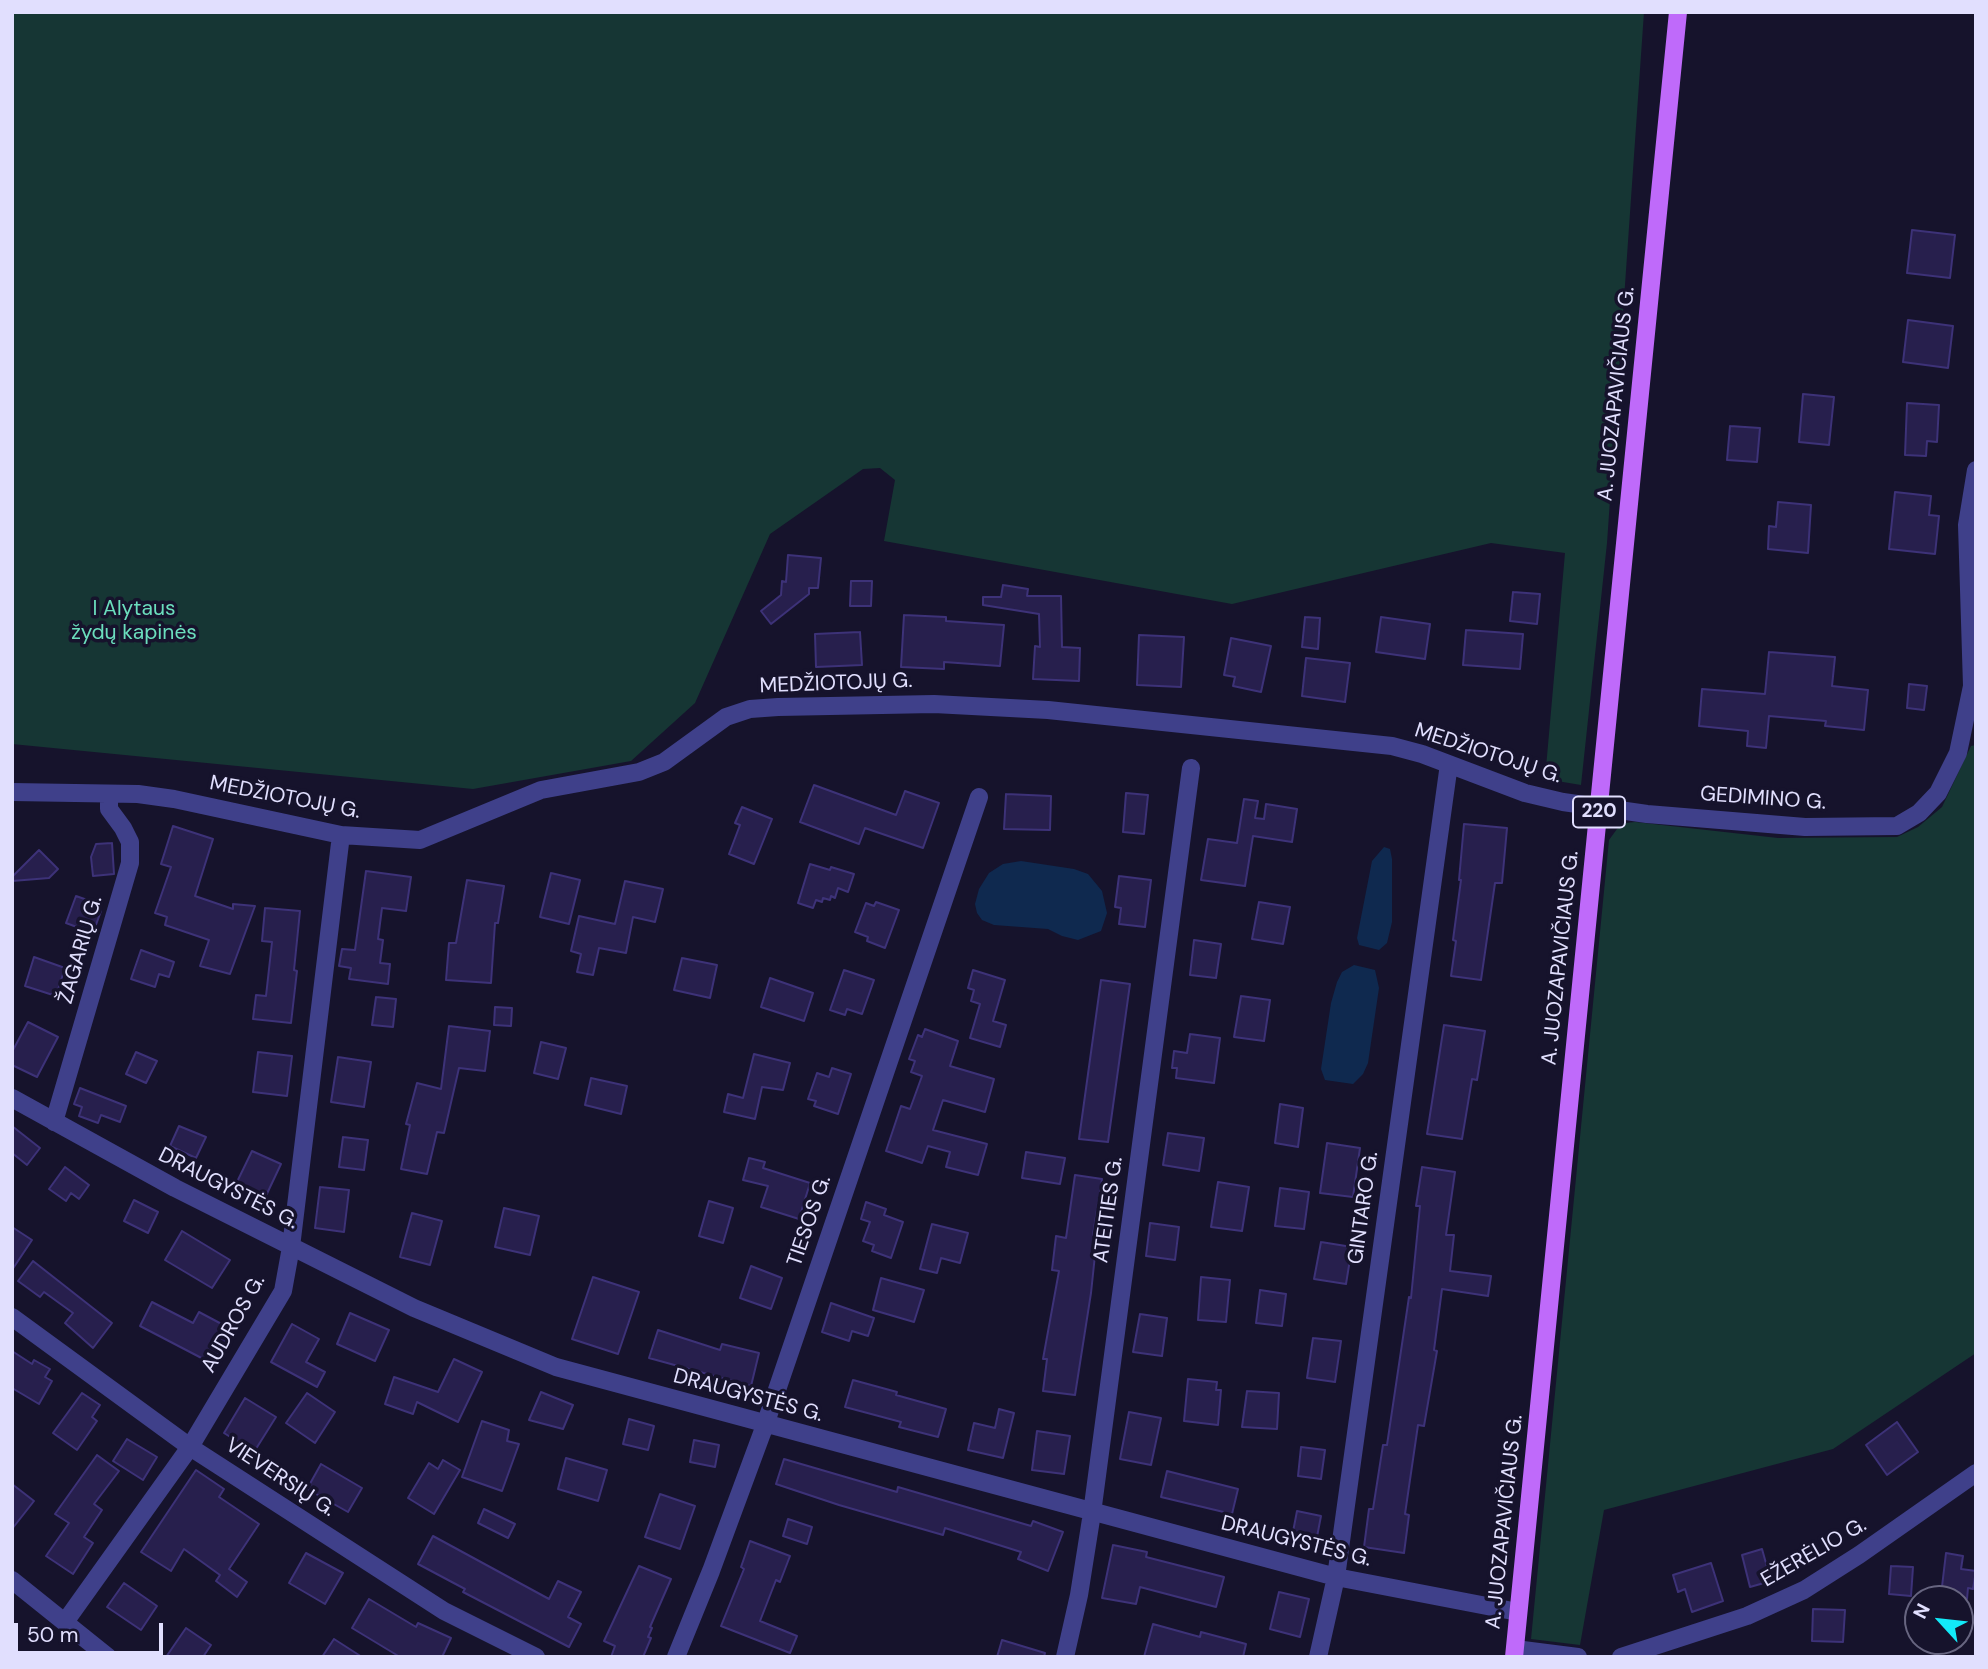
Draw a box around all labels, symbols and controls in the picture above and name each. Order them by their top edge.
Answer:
street label: A. JUOZAPAVIČIAUS G. [1593,285,1641,503]
park label: I Alytaus žydų kapinės [71,596,197,646]
street label: MEDŽIOTOJŲ G. [759,669,913,699]
street label: MEDŽIOTOJŲ G. [1411,718,1565,790]
street label: MEDŽIOTOJŲ G. [208,771,362,825]
street label: GEDIMINO G. [1699,782,1827,816]
road number: 220 [1573,796,1625,828]
street label: A. JUOZAPAVIČIAUS G. [1537,849,1585,1067]
street label: ŽAGARIŲ G. [54,893,108,1007]
street label: DRAUGYSTĖS G. [154,1143,302,1235]
street label: GINTARO G. [1344,1150,1384,1266]
street label: ATEITIES G. [1089,1155,1129,1265]
street label: TIESOS G. [783,1172,837,1270]
street label: AUDROS G. [197,1271,271,1377]
street label: DRAUGYSTĖS G. [670,1364,826,1428]
street label: A. JUOZAPAVIČIAUS G. [1481,1413,1529,1631]
street label: VIEVERSIŲ G. [220,1433,340,1523]
street label: DRAUGYSTĖS G. [1218,1511,1374,1573]
street label: EŽERĖLIO G. [1757,1513,1871,1593]
north arrow [1904,1585,1974,1655]
text: N [1907,1599,1936,1623]
scale bar [18,1610,166,1654]
text: 50 m [27,1621,78,1649]

